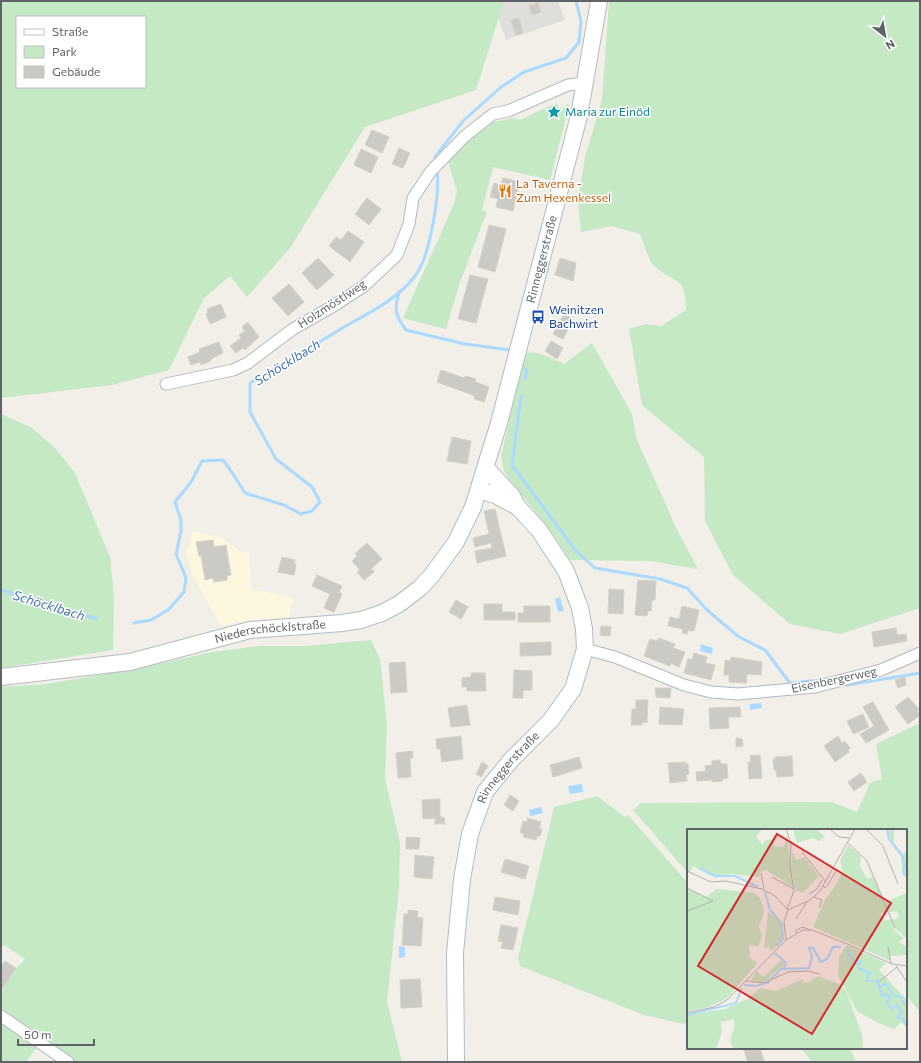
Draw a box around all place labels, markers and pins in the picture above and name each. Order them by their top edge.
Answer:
place icon: Maria zur Einöd [546,104,562,120]
place label: Maria zur Einöd [565,104,650,118]
place label: La Taverna - Zum Hexenkessel [516,176,611,204]
restaurant icon: La Taverna - Zum Hexenkessel [497,183,513,199]
place label: Weinitzen Bachwirt [549,302,604,330]
bus stop icon: Weinitzen Bachwirt [530,309,546,325]

